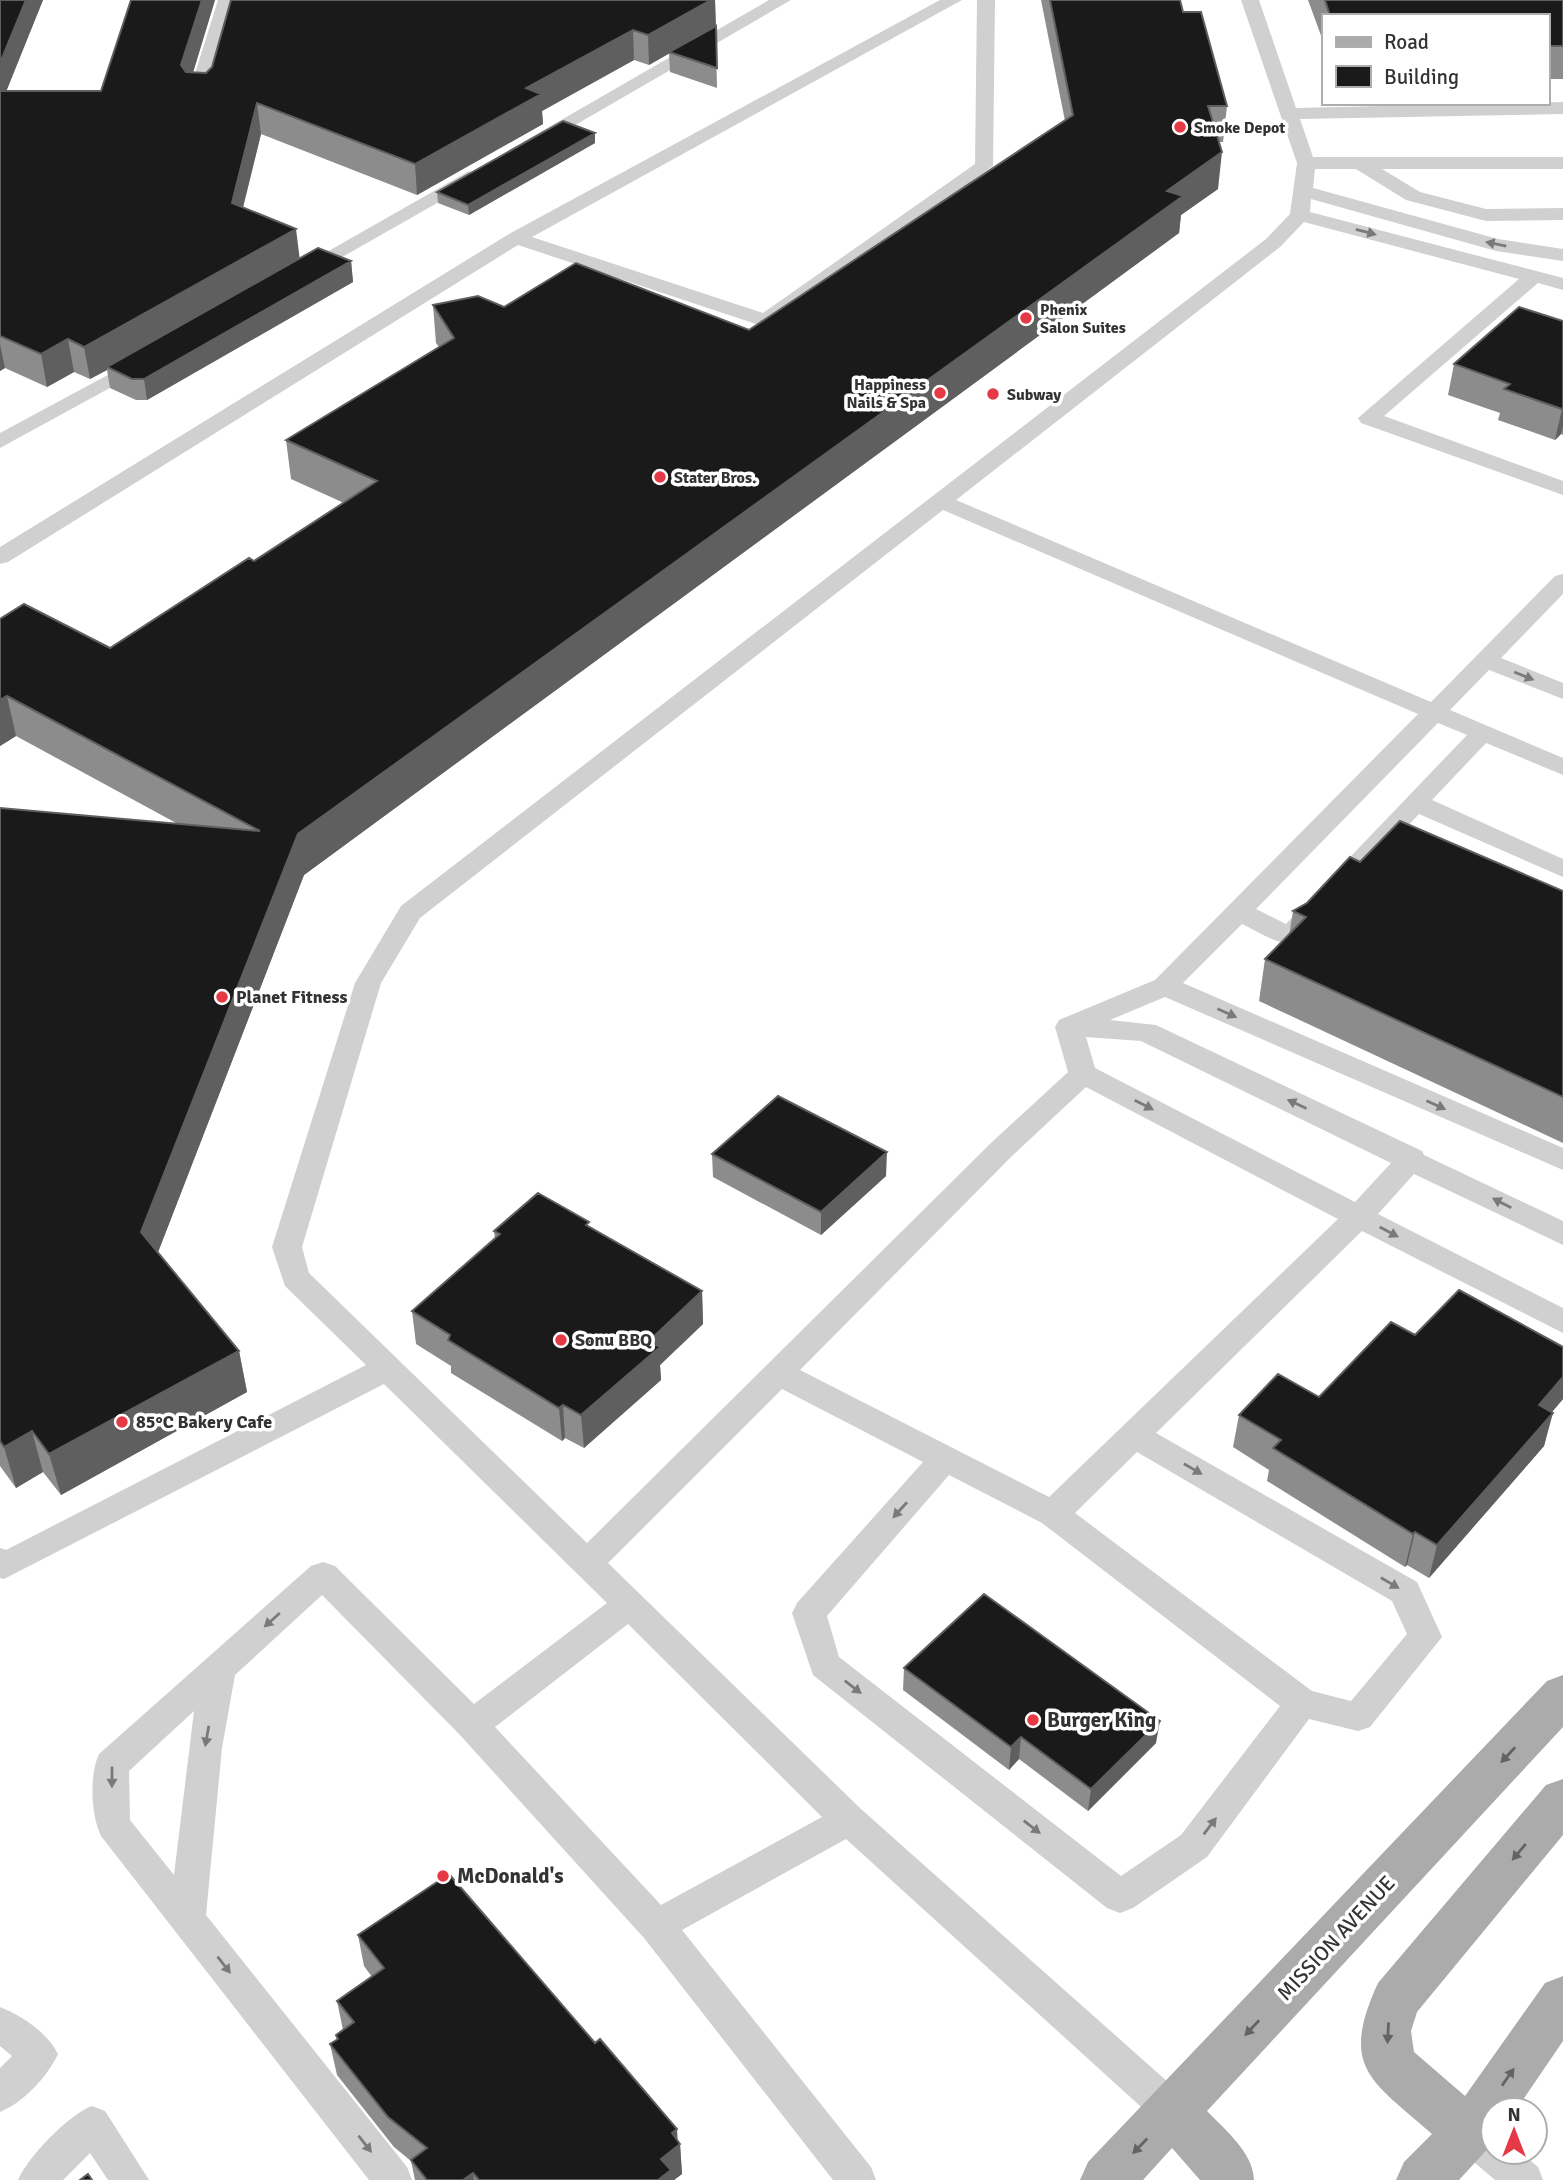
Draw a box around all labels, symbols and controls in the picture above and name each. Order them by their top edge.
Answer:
legend [1322,14,1549,105]
text: Road [1384,29,1429,55]
text: Building [1384,64,1459,90]
place label: Smoke Depot [1194,118,1285,138]
marker: Smoke Depot [1172,119,1188,135]
one-way arrow [1355,227,1377,238]
one-way arrow [1485,238,1507,249]
place label: Phenix Salon Suites [1040,300,1126,338]
marker: Phenix Salon Suites [1018,310,1034,326]
place label: Happiness Nails & Spa [846,375,926,413]
marker: Happiness Nails & Spa [932,385,948,401]
place label: Subway [1007,385,1061,405]
marker: Subway [985,386,1001,402]
place label: Stater Bros. [674,468,757,488]
marker: Stater Bros. [652,469,668,485]
one-way arrow [1513,670,1534,681]
place label: Planet Fitness [236,986,347,1008]
marker: Planet Fitness [214,989,230,1005]
one-way arrow [1217,1008,1238,1019]
one-way arrow [1287,1098,1307,1109]
one-way arrow [1134,1099,1154,1111]
one-way arrow [1425,1099,1446,1110]
one-way arrow [1492,1198,1512,1209]
one-way arrow [1380,1225,1400,1237]
place label: Sonu BBQ [575,1329,652,1351]
marker: Sonu BBQ [553,1332,569,1348]
place label: 85°C Bakery Cafe [136,1411,272,1433]
marker: 85°C Bakery Cafe [114,1414,130,1430]
one-way arrow [1183,1463,1203,1475]
one-way arrow [892,1501,908,1519]
one-way arrow [1380,1577,1399,1589]
one-way arrow [264,1612,281,1628]
one-way arrow [844,1679,862,1693]
place label: Burger King [1047,1707,1156,1733]
marker: Burger King [1025,1712,1041,1728]
one-way arrow [201,1725,212,1747]
one-way arrow [1500,1746,1516,1764]
one-way arrow [106,1766,118,1788]
one-way arrow [1202,1817,1216,1835]
one-way arrow [1022,1820,1040,1835]
one-way arrow [1512,1843,1527,1861]
place label: McDonald's [457,1863,564,1889]
marker: McDonald's [435,1868,451,1884]
street label: MISSION AVENUE [1272,1870,1400,2006]
one-way arrow [216,1957,231,1974]
one-way arrow [1244,2019,1260,2037]
one-way arrow [1382,2022,1393,2044]
one-way arrow [1501,2068,1515,2086]
north arrow [1479,2096,1549,2166]
text: N [1507,2103,1521,2127]
one-way arrow [357,2135,372,2153]
one-way arrow [1133,2137,1149,2154]

